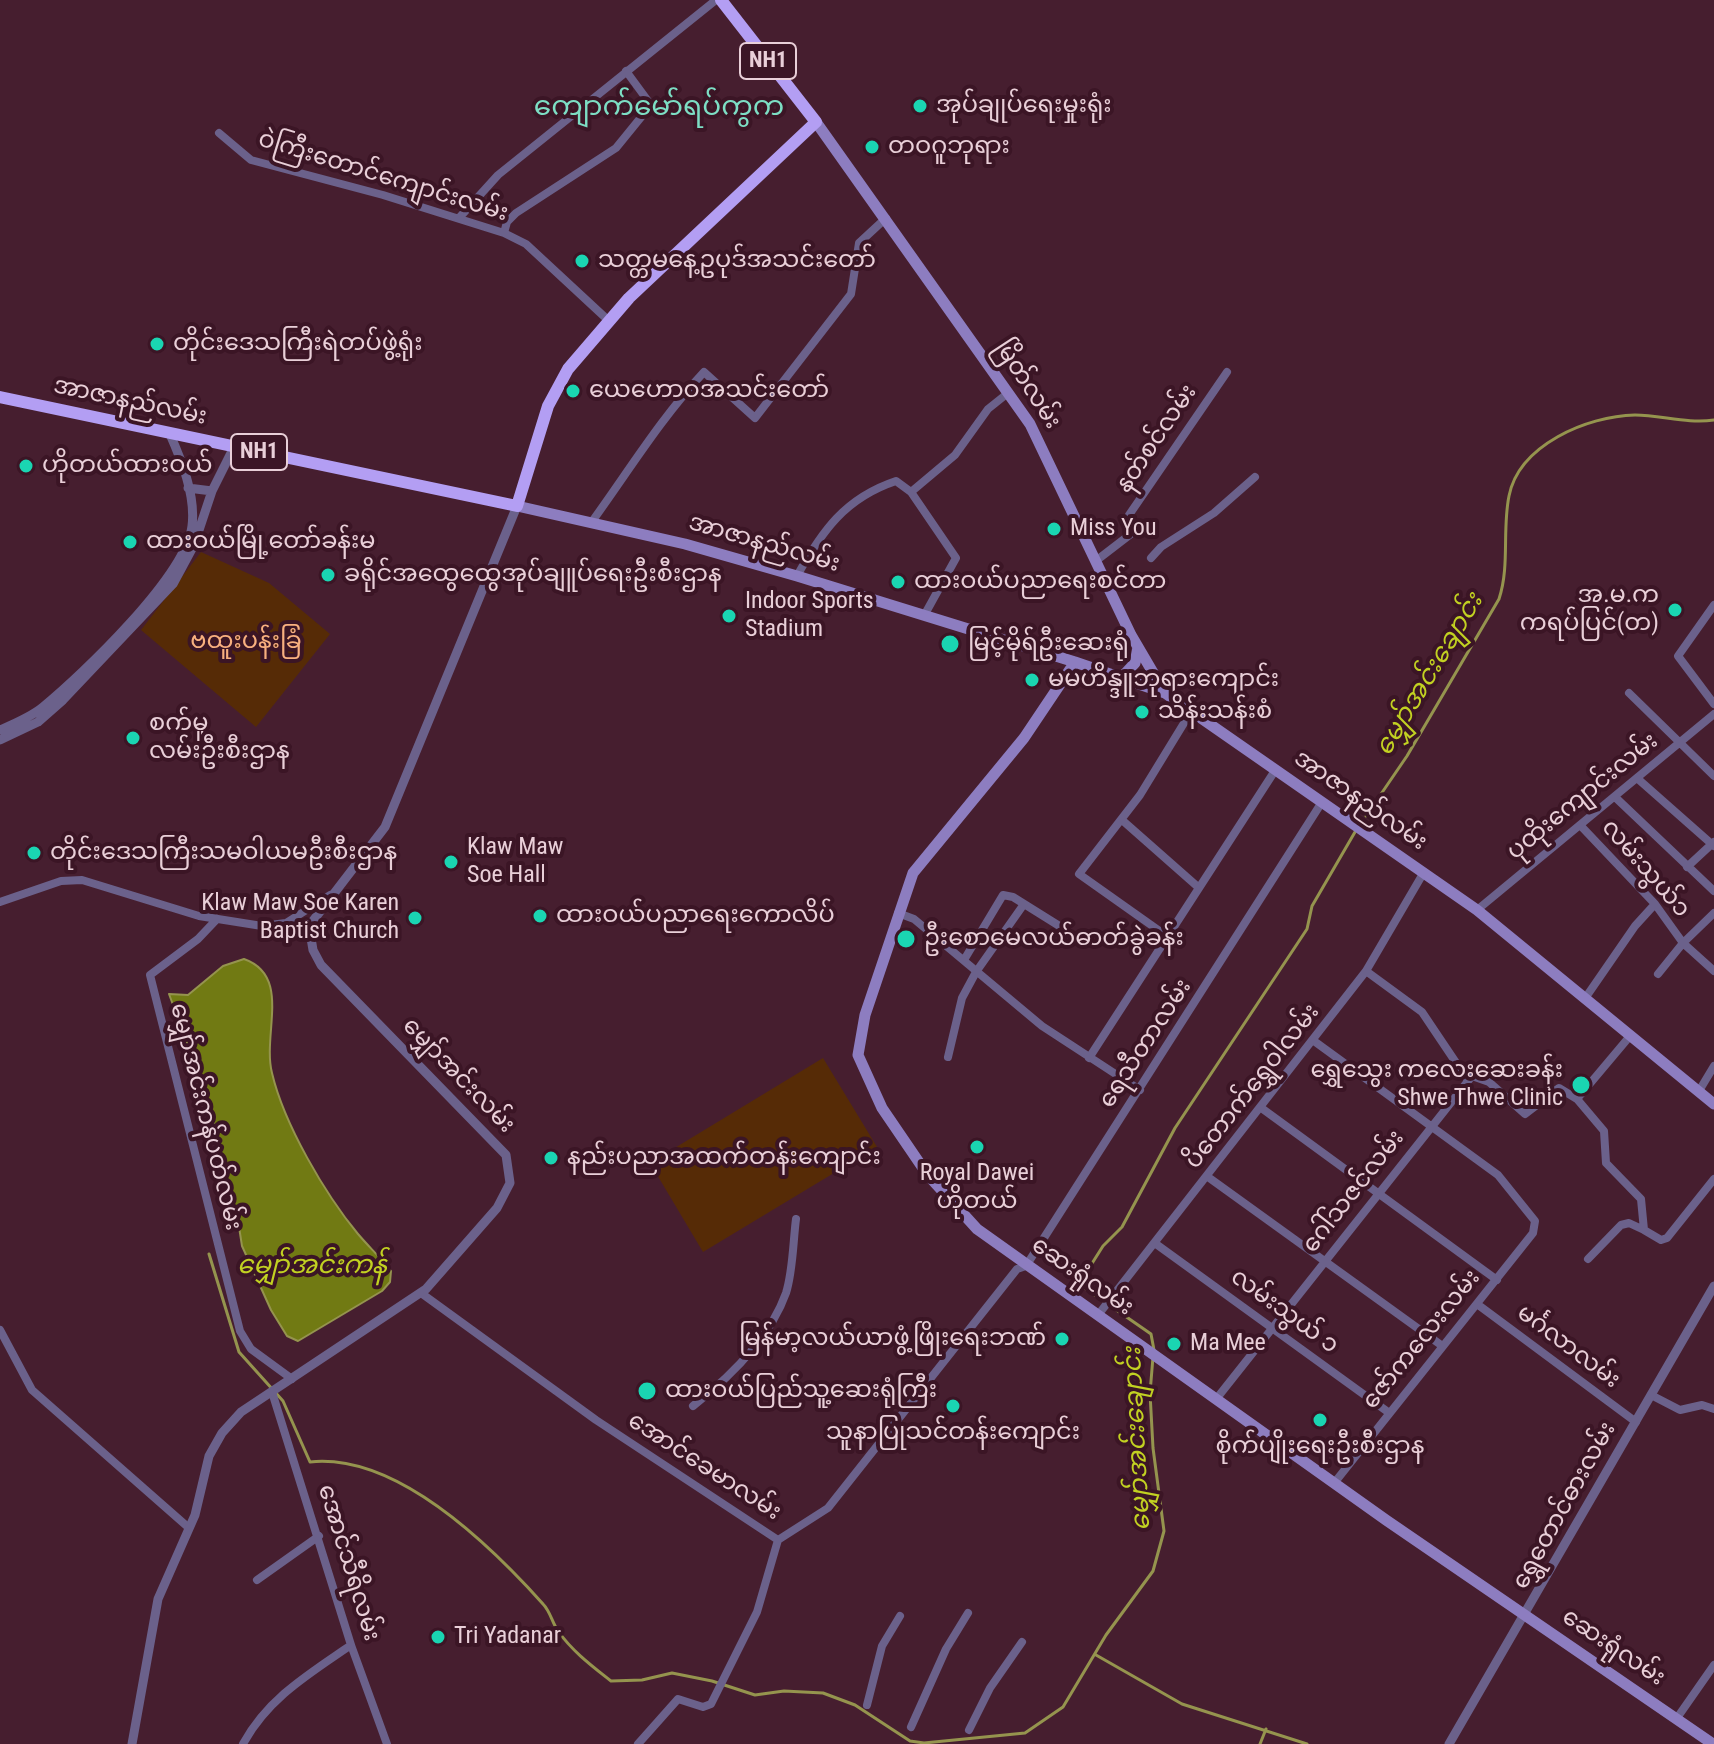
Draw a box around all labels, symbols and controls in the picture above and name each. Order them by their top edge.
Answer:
road number: NH1 [740,43,796,79]
district label: ကျောက်မော်ရပ်ကွက [534,91,784,125]
place label: အုပ်ချုပ်ရေးမှုးရုံး [936,92,1112,120]
marker: အုပ်ချုပ်ရေးမှုးရုံး [911,97,929,115]
street label: ဝဲကြီးတောင်ကျောင်းလမ်း [255,125,511,229]
place label: တဝဂူဘုရား [888,133,1010,161]
marker: တဝဂူဘုရား [863,138,881,156]
place label: သတ္တမနေ့ဥပုဒ်အသင်းတော် [598,247,876,275]
marker: သတ္တမနေ့ဥပုဒ်အသင်းတော် [573,252,591,270]
place label: တိုင်းဒေသကြီးရဲတပ်ဖွဲ့ရုံး [173,330,422,358]
marker: တိုင်းဒေသကြီးရဲတပ်ဖွဲ့ရုံး [148,335,166,353]
street label: မြိတ်လမ်း [988,335,1066,435]
street label: အာဇာနည်လမ်း [51,372,209,432]
place label: ယေဟောဝအသင်းတော် [589,377,829,405]
street label: နတ်စင်လမ်း [1110,380,1204,498]
marker: ယေဟောဝအသင်းတော် [564,382,582,400]
road number: NH1 [231,434,287,470]
place label: ဟိုတယ်ထားဝယ် [42,452,212,480]
marker: ဟိုတယ်ထားဝယ် [17,457,35,475]
street label: အာဇာနည်လမ်း [685,509,843,579]
place label: Miss You [1070,515,1157,543]
marker: Miss You [1045,520,1063,538]
place label: ထားဝယ်မြို့တော်ခန်းမ [146,528,376,556]
marker: ထားဝယ်မြို့တော်ခန်းမ [121,533,139,551]
place label: ခရိုင်အထွေထွေအုပ်ချူပ်ရေးဦးစီးဌာန [344,561,722,589]
marker: ခရိုင်အထွေထွေအုပ်ချူပ်ရေးဦးစီးဌာန [319,566,337,584]
place label: ထားဝယ်ပညာရေးစင်တာ [914,568,1167,596]
marker: ထားဝယ်ပညာရေးစင်တာ [889,573,907,591]
place label: အ.မ.က ကရပ်ပြင်(တ) [1520,582,1659,638]
place label: Indoor Sports Stadium [745,588,874,644]
water label: မျှော်အင်းချောင်း [1369,588,1491,762]
marker: အ.မ.က ကရပ်ပြင်(တ) [1666,601,1684,619]
marker: Indoor Sports Stadium [720,607,738,625]
park label: ဗထူးပန်းခြံ [190,628,302,656]
place label: မြင့်မိုရ်ဦးဆေးရုံ [968,630,1129,658]
marker: မြင့်မိုရ်ဦးဆေးရုံ [939,633,961,655]
place label: မမဟိန္ဒူဘုရားကျောင်း [1048,666,1279,694]
marker: မမဟိန္ဒူဘုရားကျောင်း [1023,671,1041,689]
place label: သိန်းသန်းစံ [1158,698,1272,726]
marker: သိန်းသန်းစံ [1133,703,1151,721]
place label: စက်မူ လမ်းဦးစီးဌာန [149,710,290,766]
street label: ပုထိုးကျောင်းလမ်း [1502,727,1664,867]
marker: စက်မူ လမ်းဦးစီးဌာန [124,729,142,747]
street label: အာဇာနည်လမ်း [1288,745,1432,857]
street label: လမ်းသွယ်၁ [1595,814,1695,924]
place label: Klaw Maw Soe Hall [467,834,563,890]
place label: တိုင်းဒေသကြီးသမဝါယမဦးစီးဌာန [50,839,397,867]
marker: တိုင်းဒေသကြီးသမဝါယမဦးစီးဌာန [25,844,43,862]
marker: Klaw Maw Soe Hall [442,853,460,871]
place label: Klaw Maw Soe Karen Baptist Church [201,890,399,946]
place label: ထားဝယ်ပညာရေးကောလိပ် [556,902,835,930]
marker: ထားဝယ်ပညာရေးကောလိပ် [531,907,549,925]
marker: Klaw Maw Soe Karen Baptist Church [406,909,424,927]
place label: ဦးစောမေလယ်ဓာတ်ခွဲခန်း [924,925,1184,953]
marker: ဦးစောမေလယ်ဓာတ်ခွဲခန်း [895,928,917,950]
street label: ရေသီတာလမ်း [1094,974,1198,1114]
street label: ပိတောက်ရွှေဝါလမ်း [1180,999,1326,1175]
street label: မျှော်အင်းကန်ပတ်လမ်း [163,1000,247,1234]
street label: မျှော်အင်းလမ်း [396,1012,520,1140]
place label: ရွှေသွေး ကလေးဆေးခန်း Shwe Thwe Clinic [1310,1057,1563,1113]
marker: ရွှေသွေး ကလေးဆေးခန်း Shwe Thwe Clinic [1570,1074,1592,1096]
street label: ဂေါ်သဇင်လမ်း [1297,1125,1411,1259]
marker: Royal Dawei ဟိုတယ် [968,1138,986,1156]
place label: နည်းပညာအထက်တန်းကျောင်း [567,1144,881,1172]
marker: နည်းပညာအထက်တန်းကျောင်း [542,1149,560,1167]
place label: Royal Dawei ဟိုတယ် [920,1160,1034,1216]
street label: ဆေးရုံလမ်း [1025,1231,1139,1323]
water label: မျှော်အင်းကန် [237,1250,387,1282]
street label: လမ်းသွယ် ၁ [1225,1263,1343,1361]
street label: ဇော်ကလေးလမ်း [1357,1265,1487,1415]
street label: မင်္ဂလာလမ်း [1511,1299,1625,1395]
place label: မြန်မာ့လယ်ယာဖွံ့ဖြိုးရေးဘဏ် [739,1325,1046,1353]
marker: မြန်မာ့လယ်ယာဖွံ့ဖြိုးရေးဘဏ် [1053,1330,1071,1348]
place label: Ma Mee [1190,1330,1266,1358]
marker: Ma Mee [1165,1335,1183,1353]
water label: မျှော်အင်းချောင်း [1118,1346,1158,1532]
place label: ထားဝယ်ပြည်သူ့ဆေးရုံကြီး [665,1377,937,1405]
marker: ထားဝယ်ပြည်သူ့ဆေးရုံကြီး [636,1380,658,1402]
marker: သူနာပြုသင်တန်းကျောင်း [944,1397,962,1415]
street label: အောင်ခေမာလမ်း [622,1407,786,1527]
marker: စိုက်ပျိုးရေးဦးစီးဌာန [1311,1411,1329,1429]
street label: ရွှေတောင်ဓားလမ်း [1507,1417,1623,1595]
place label: သူနာပြုသင်တန်းကျောင်း [826,1419,1080,1447]
place label: စိုက်ပျိုးရေးဦးစီးဌာန [1216,1433,1424,1461]
street label: အောင်သီရိလမ်း [311,1481,385,1645]
street label: ဆေးရုံလမ်း [1556,1603,1670,1693]
place label: Tri Yadanar [454,1623,561,1651]
marker: Tri Yadanar [429,1628,447,1646]

